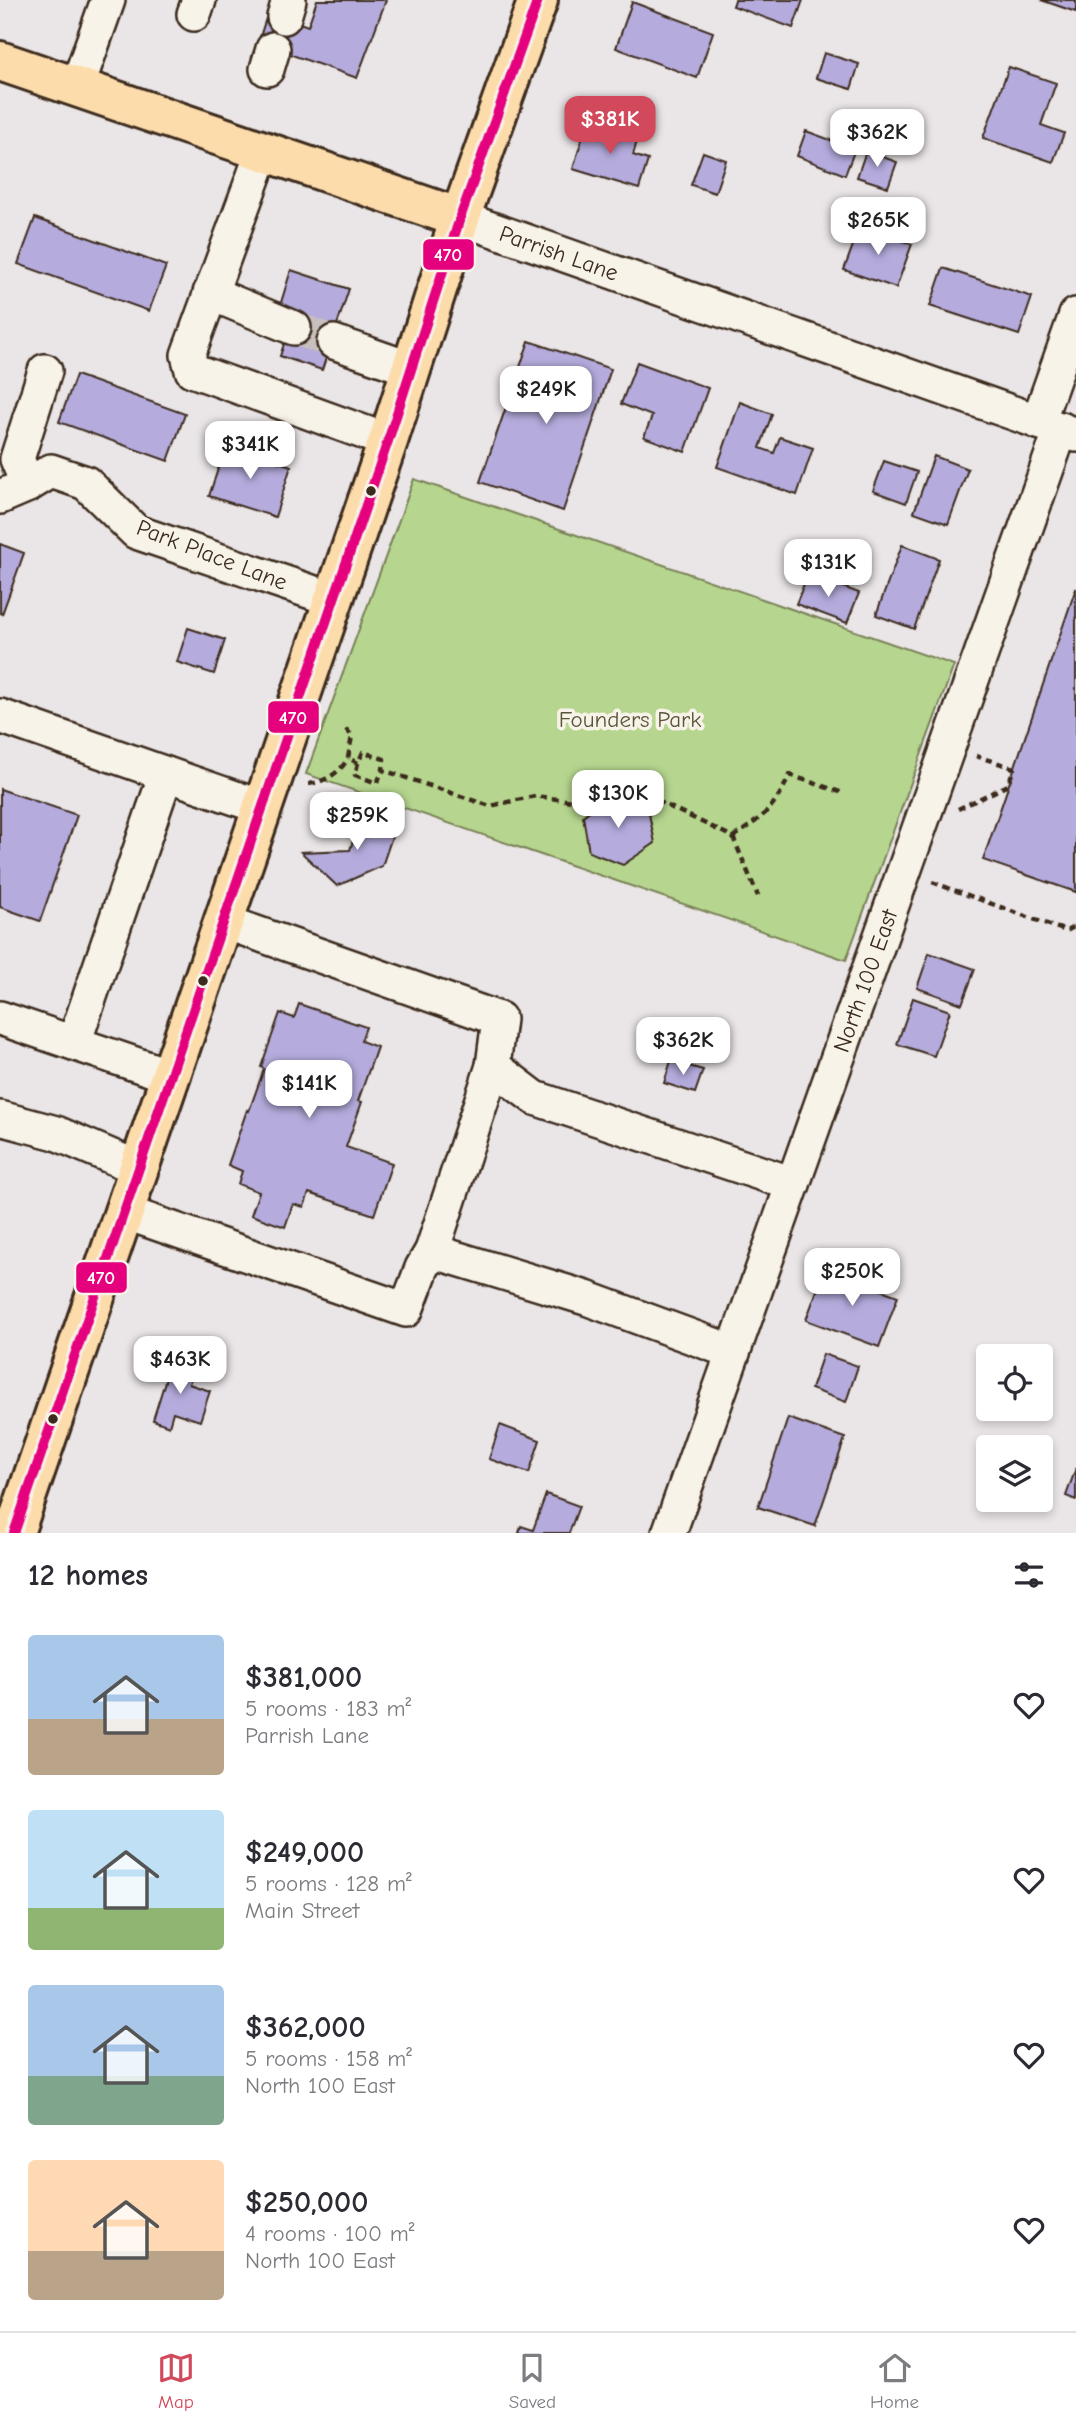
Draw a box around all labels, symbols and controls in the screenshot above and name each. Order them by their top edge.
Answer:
pin: $381K [561,96,659,156]
text: $381K [581,105,639,132]
pin: $362K [828,110,926,169]
text: $362K [846,118,908,145]
pin: $265K [829,198,927,257]
text: $265K [847,206,909,233]
street label: Parrish Lane [496,220,622,286]
line badge: 470 [422,238,475,271]
text: 470 [434,244,462,266]
pin: $249K [497,366,595,426]
text: $249K [516,375,576,402]
pin: $341K [201,421,299,481]
text: $341K [221,430,279,457]
unlabelled marker [364,484,378,498]
street label: Park Place Lane [133,514,291,596]
pin: $131K [779,540,877,599]
text: $131K [800,548,856,575]
line badge: 470 [267,700,320,734]
park label: Founders Park [559,706,701,733]
text: 470 [279,707,307,729]
pin: $130K [569,770,667,830]
text: $130K [588,779,648,806]
pin: $259K [308,792,406,852]
text: $259K [326,801,388,828]
street label: North 100 East [827,904,903,1056]
unlabelled marker [196,974,210,988]
pin: $362K [634,1018,732,1077]
text: $362K [652,1026,714,1053]
pin: $141K [260,1060,358,1120]
text: $141K [281,1069,337,1096]
pin: $250K [803,1248,901,1308]
text: $250K [820,1257,884,1284]
line badge: 470 [75,1261,128,1294]
text: 470 [87,1267,115,1289]
pin: $463K [131,1336,229,1396]
map controls [976,1344,1053,1512]
button: locate [976,1344,1053,1421]
text: $463K [150,1345,210,1372]
unlabelled marker [46,1412,60,1426]
button: layers [976,1435,1053,1512]
icon: filters [1010,1556,1048,1594]
text: 12 homes [28,1558,148,1593]
text: $381,000 [245,1660,362,1695]
icon: home [84,1663,168,1747]
icon: heart [1010,1686,1048,1724]
text: 5 rooms · 183 m² [245,1695,411,1722]
text: Parrish Lane [245,1722,369,1749]
text: $249,000 [245,1835,364,1870]
icon: home [84,1838,168,1922]
icon: heart [1010,1861,1048,1899]
text: 5 rooms · 128 m² [245,1870,412,1897]
text: Main Street [245,1897,359,1924]
text: $362,000 [245,2010,366,2045]
icon: home [84,2013,168,2097]
icon: heart [1010,2036,1048,2074]
text: 5 rooms · 158 m² [245,2045,412,2072]
text: North 100 East [245,2072,395,2099]
text: $250,000 [245,2185,368,2220]
icon: home [84,2188,168,2272]
icon: heart [1010,2211,1048,2249]
text: 4 rooms · 100 m² [245,2220,414,2247]
text: North 100 East [245,2247,395,2274]
tab: Map [157,2349,195,2413]
tab: Saved [509,2349,556,2413]
tab: Home [870,2349,919,2413]

